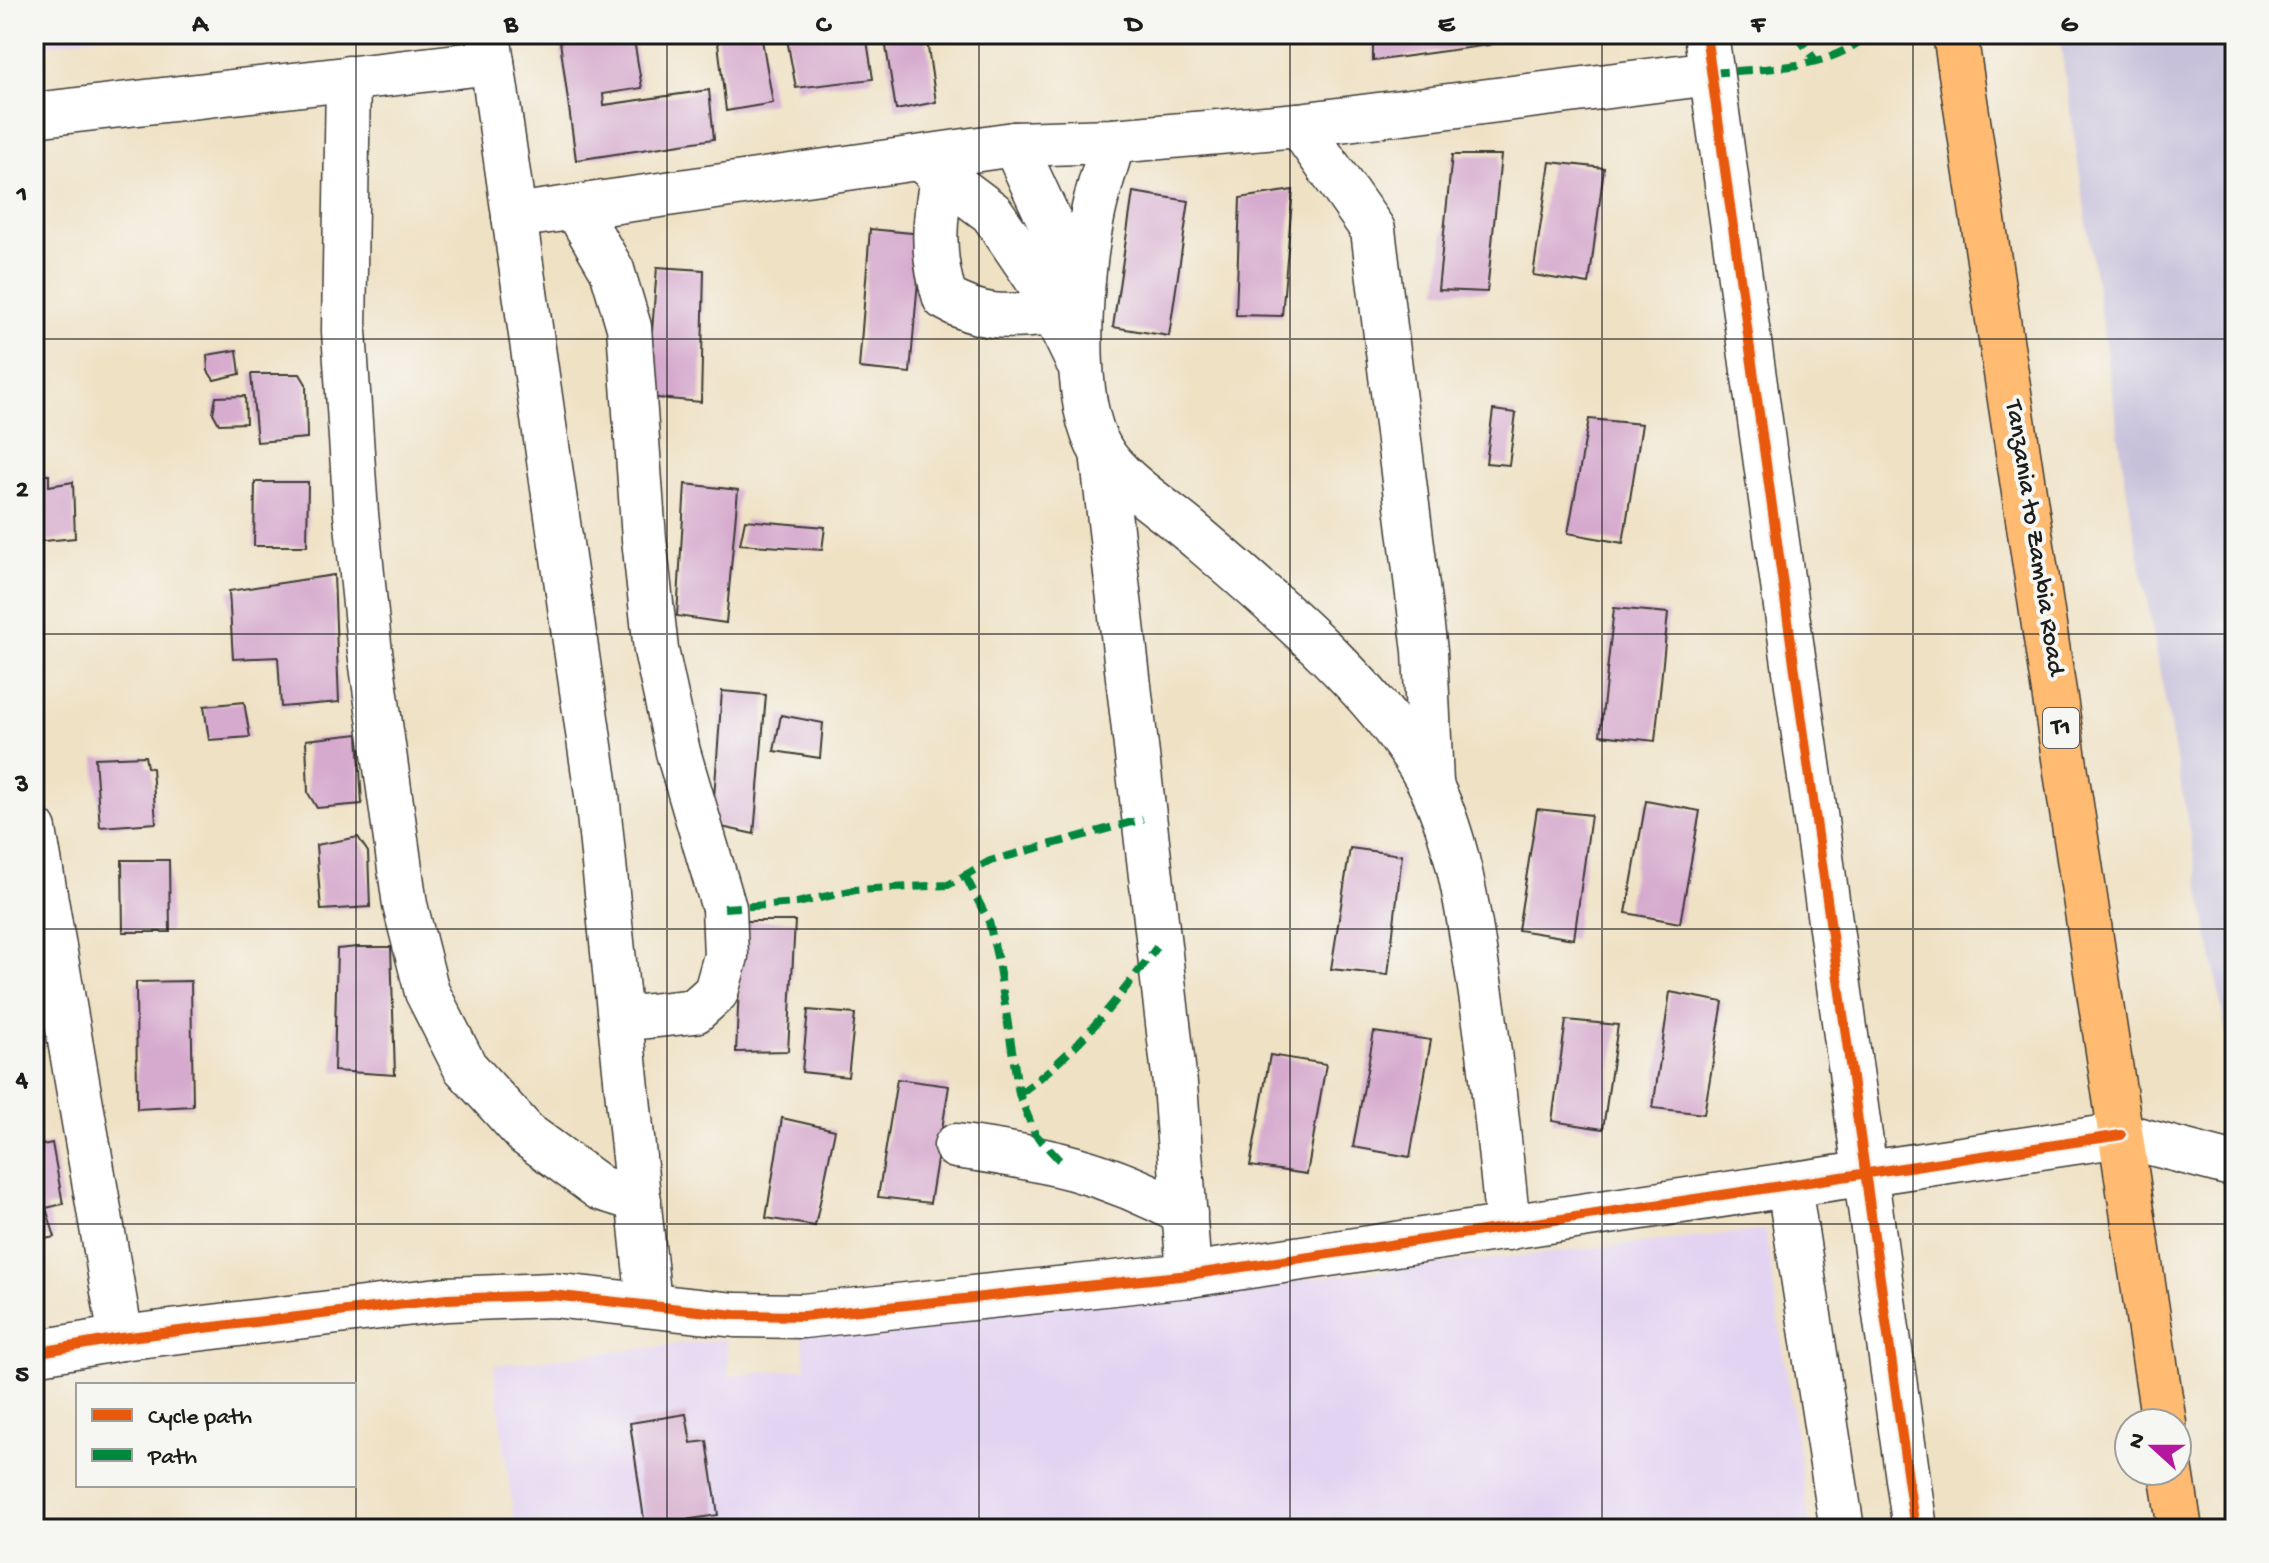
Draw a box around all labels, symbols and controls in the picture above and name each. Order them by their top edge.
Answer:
text: A [191,11,209,42]
text: B [503,11,519,42]
text: C [816,11,833,42]
text: D [1124,11,1144,42]
text: E [1438,11,1456,42]
text: F [1750,11,1766,42]
text: G [2061,11,2079,42]
text: 1 [16,181,27,212]
street label: Tanzania to Zambia Road [1996,396,2070,679]
text: 2 [16,476,29,507]
road number: T1 [2043,708,2079,748]
text: 3 [14,771,29,802]
text: 4 [15,1066,29,1097]
text: 5 [15,1361,29,1392]
legend [76,1383,356,1487]
text: Cycle path [148,1404,252,1433]
north arrow [2113,1407,2193,1487]
text: N [2123,1430,2153,1453]
text: Path [147,1444,197,1473]

